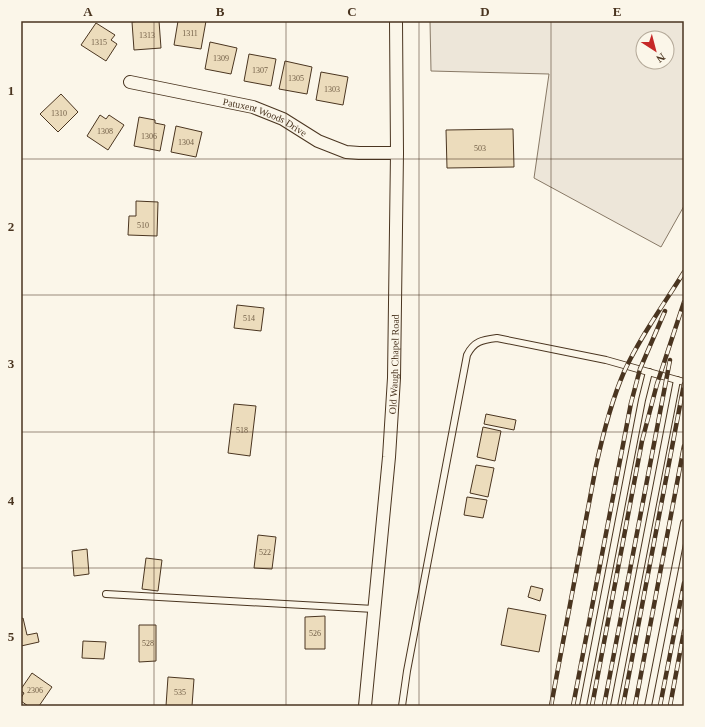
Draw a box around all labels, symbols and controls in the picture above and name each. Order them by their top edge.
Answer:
text: A [83,4,93,19]
text: B [216,4,225,19]
text: C [347,4,357,19]
text: D [480,4,490,19]
text: E [613,4,621,19]
house number: 1311 [182,29,198,38]
north arrow [635,30,675,70]
house number: 1313 [139,31,155,40]
house number: 1315 [91,38,107,47]
text: N [654,51,668,65]
house number: 1309 [213,54,229,63]
house number: 1307 [252,66,268,75]
house number: 1305 [288,74,304,83]
text: 1 [8,83,14,98]
house number: 1303 [324,85,340,94]
street label: Patuxent Woods Drive [222,96,309,138]
house number: 1310 [51,109,67,118]
house number: 1308 [97,127,113,136]
house number: 1306 [141,132,157,141]
house number: 1304 [178,138,194,147]
house number: 503 [474,144,486,153]
text: 2 [8,219,14,234]
house number: 510 [137,221,149,230]
house number: 514 [243,314,255,323]
street label: Old Waugh Chapel Road [386,314,400,415]
text: 3 [8,356,15,371]
house number: 518 [236,426,248,435]
text: 4 [8,493,15,508]
house number: 522 [259,548,271,557]
text: 5 [8,629,15,644]
house number: 526 [309,629,321,638]
house number: 528 [142,639,154,648]
house number: 2306 [27,686,43,695]
house number: 535 [174,688,186,697]

